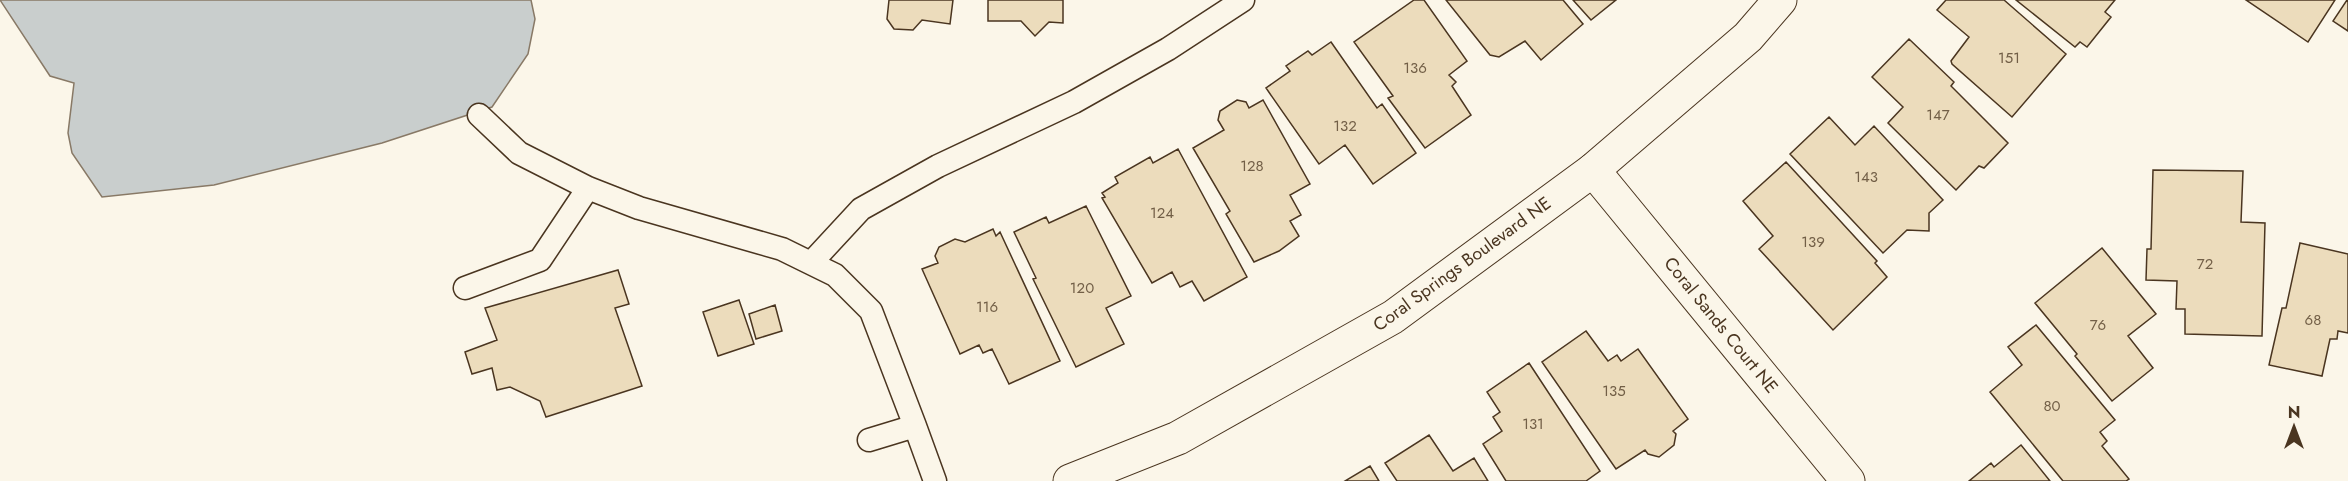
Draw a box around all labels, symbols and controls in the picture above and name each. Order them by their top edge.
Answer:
house number: 151 [1998,47,2020,69]
house number: 136 [1403,57,1427,79]
house number: 147 [1926,104,1950,126]
house number: 132 [1333,115,1357,137]
house number: 128 [1240,155,1264,177]
house number: 143 [1854,166,1878,188]
street label: Coral Springs Boulevard NE [1368,190,1556,338]
house number: 124 [1150,202,1174,224]
house number: 139 [1801,231,1825,253]
street label: Coral Sands Court NE [1658,251,1784,399]
house number: 72 [2197,253,2213,275]
house number: 120 [1070,277,1094,299]
house number: 116 [976,296,998,318]
house number: 68 [2305,309,2321,331]
house number: 76 [2090,314,2106,336]
house number: 135 [1602,380,1626,402]
house number: 80 [2043,395,2061,417]
north arrow [2264,397,2324,457]
text: N [2288,401,2300,424]
house number: 131 [1522,413,1544,435]

